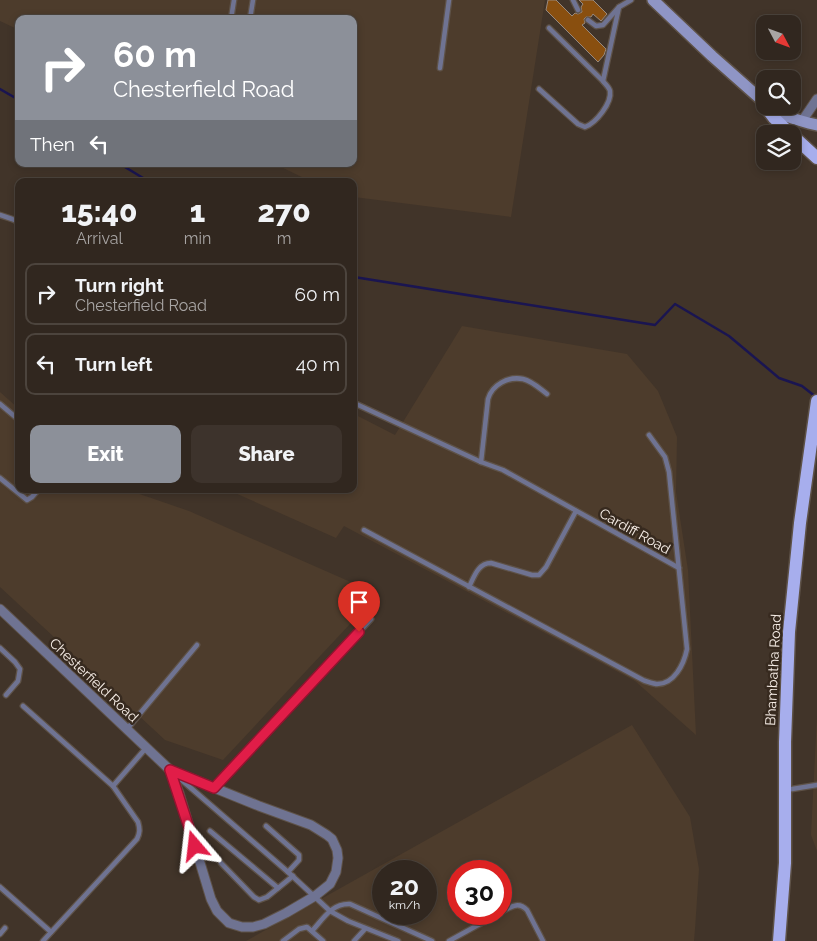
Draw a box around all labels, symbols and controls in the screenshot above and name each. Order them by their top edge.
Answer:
north arrow [756,15,801,60]
map controls [756,15,801,170]
text: 60 m [113,34,197,75]
icon: right [30,35,95,100]
button: search [756,70,801,115]
text: Chesterfield Road [113,76,294,102]
button: layers [756,125,801,170]
icon: left [85,130,113,158]
text: Then [30,133,75,155]
text: 15:40 [61,194,138,229]
text: 1 [190,194,205,229]
text: 270 [258,194,311,229]
text: Arrival [76,229,123,248]
text: min [184,229,211,248]
text: m [277,229,292,248]
text: Turn right [75,274,164,296]
icon: right [32,280,60,308]
text: 60 m [295,283,340,305]
text: Chesterfield Road [75,296,207,315]
icon: left [32,350,60,378]
text: Turn left [75,353,152,375]
text: 40 m [296,353,340,375]
button: Exit [30,425,181,483]
button: Share [191,425,342,483]
street label: Cardiff Road [597,505,673,557]
pin [338,581,380,632]
icon: arrive [345,588,373,616]
street label: Bhambatha Road [762,614,784,726]
street label: Chesterfield Road [46,635,142,725]
position arrow [168,819,220,871]
speed limit sign: 30 [447,860,512,925]
text: 20 [390,871,419,901]
text: km/h [389,898,420,912]

